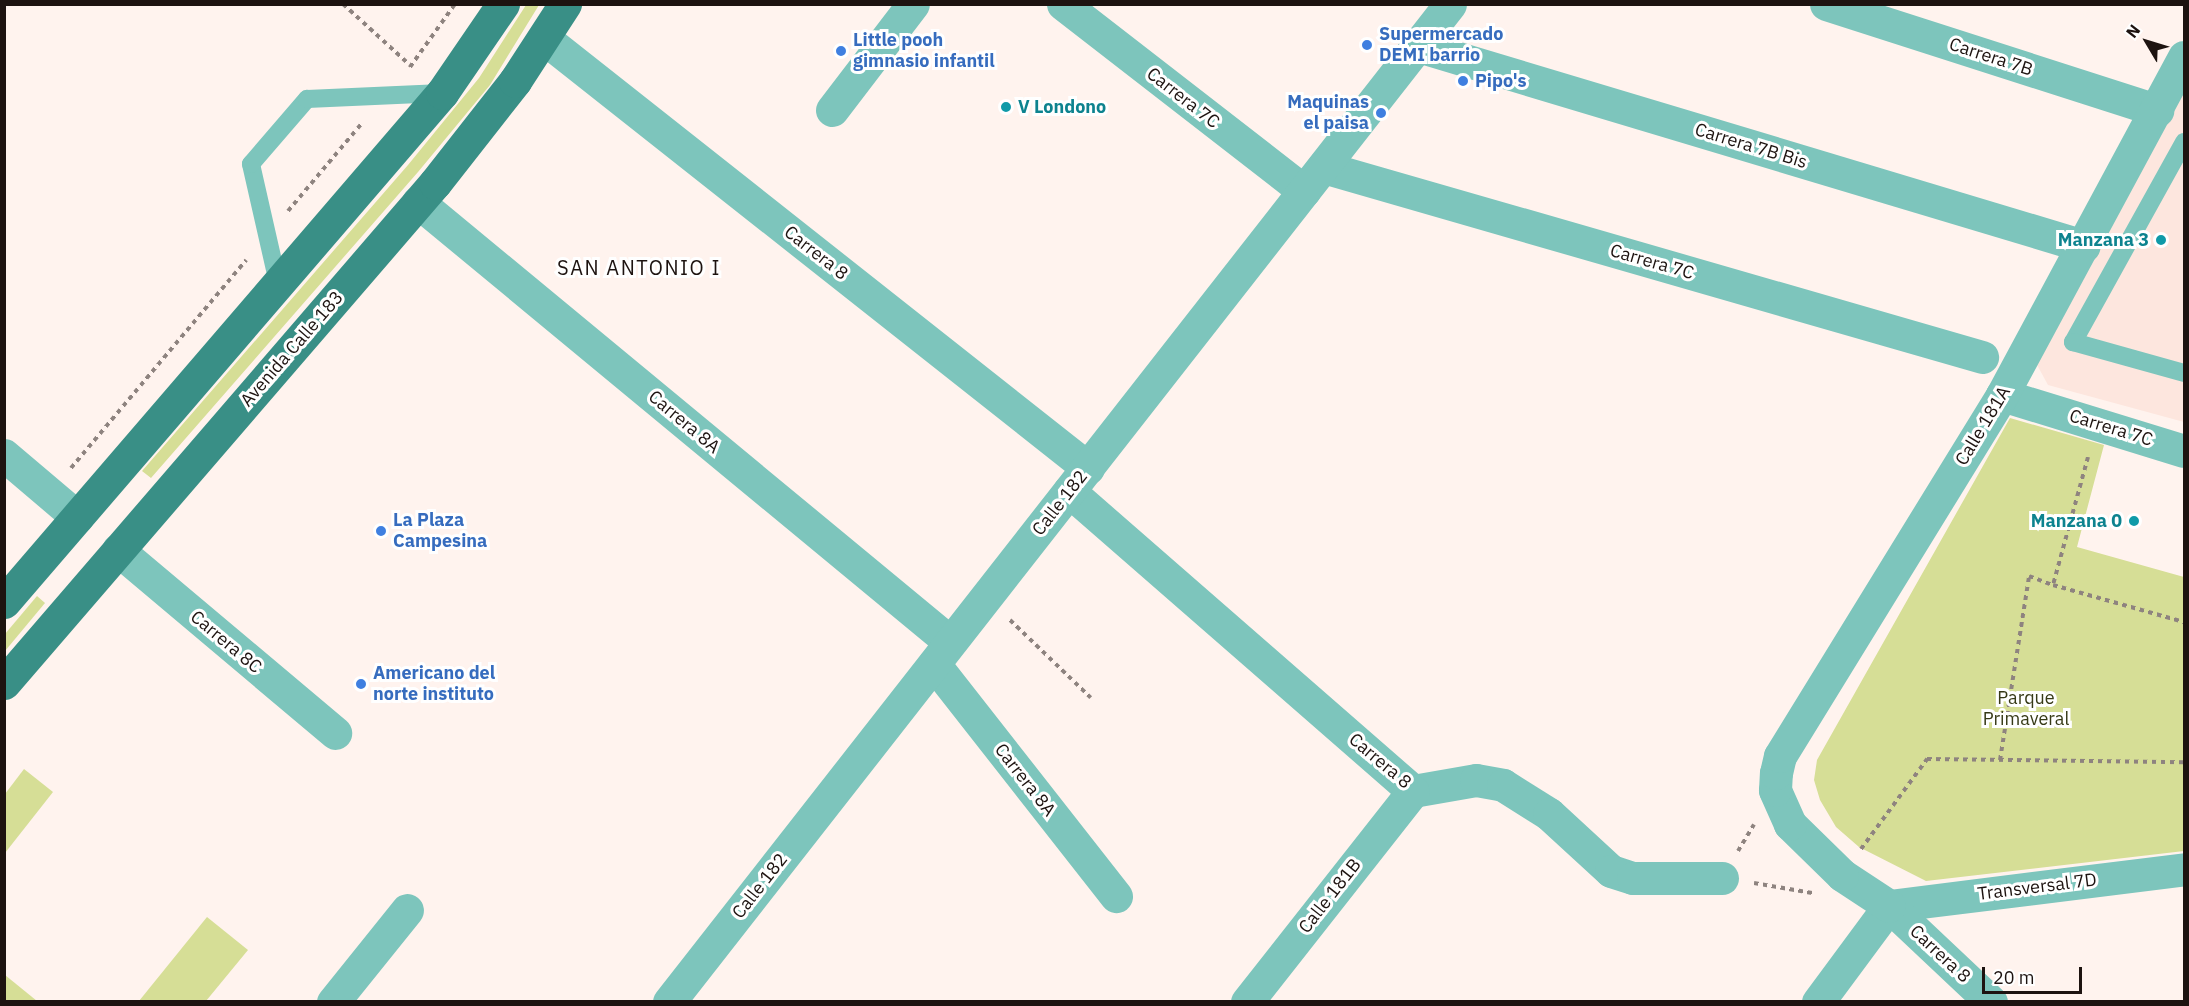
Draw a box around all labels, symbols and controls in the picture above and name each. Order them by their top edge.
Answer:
north arrow [2117,12,2177,72]
text: N [2121,20,2144,42]
place label: Supermercado DEMI barrio [1379,24,1503,66]
place label: Little pooh gimnasio infantil [853,30,995,72]
street label: Carrera 7B [1946,33,2036,81]
marker: Supermercado DEMI barrio [1360,38,1374,52]
marker: Little pooh gimnasio infantil [834,44,848,58]
street label: Carrera 7C [1142,63,1224,133]
place label: Pipo's [1475,70,1527,92]
marker: Pipo's [1456,74,1470,88]
place label: Maquinas el paisa [1287,92,1369,134]
place label: V Londono [1018,96,1106,118]
marker: V Londono [999,100,1013,114]
marker: Maquinas el paisa [1374,106,1388,120]
street label: Carrera 7B Bis [1692,119,1810,173]
street label: Carrera 8 [780,221,852,285]
place label: Manzana 3 [2058,229,2149,251]
marker: Manzana 3 [2154,233,2168,247]
street label: Carrera 7C [1608,240,1696,284]
district label: SAN ANTONIO I [557,255,721,279]
street label: Avenida Calle 183 [236,287,348,411]
street label: Calle 181A [1951,382,2015,470]
street label: Carrera 8A [644,386,724,458]
street label: Carrera 7C [2067,405,2155,451]
street label: Calle 182 [1028,466,1092,540]
place label: La Plaza Campesina [393,510,487,552]
place label: Manzana 0 [2031,510,2122,532]
marker: Manzana 0 [2127,514,2141,528]
marker: La Plaza Campesina [374,524,388,538]
street label: Carrera 8C [186,606,266,678]
place label: Americano del norte instituto [373,663,495,706]
marker: Americano del norte instituto [354,677,368,691]
park label: Parque Primaveral [1983,688,2069,730]
street label: Carrera 8 [1344,729,1416,793]
street label: Carrera 8A [990,739,1060,821]
street label: Calle 182 [728,849,792,923]
street label: Calle 181B [1294,854,1366,938]
street label: Transversal 7D [1976,869,2098,905]
street label: Carrera 8 [1905,921,1975,987]
scale bar [1985,955,2086,993]
text: 20 m [1993,966,2035,989]

